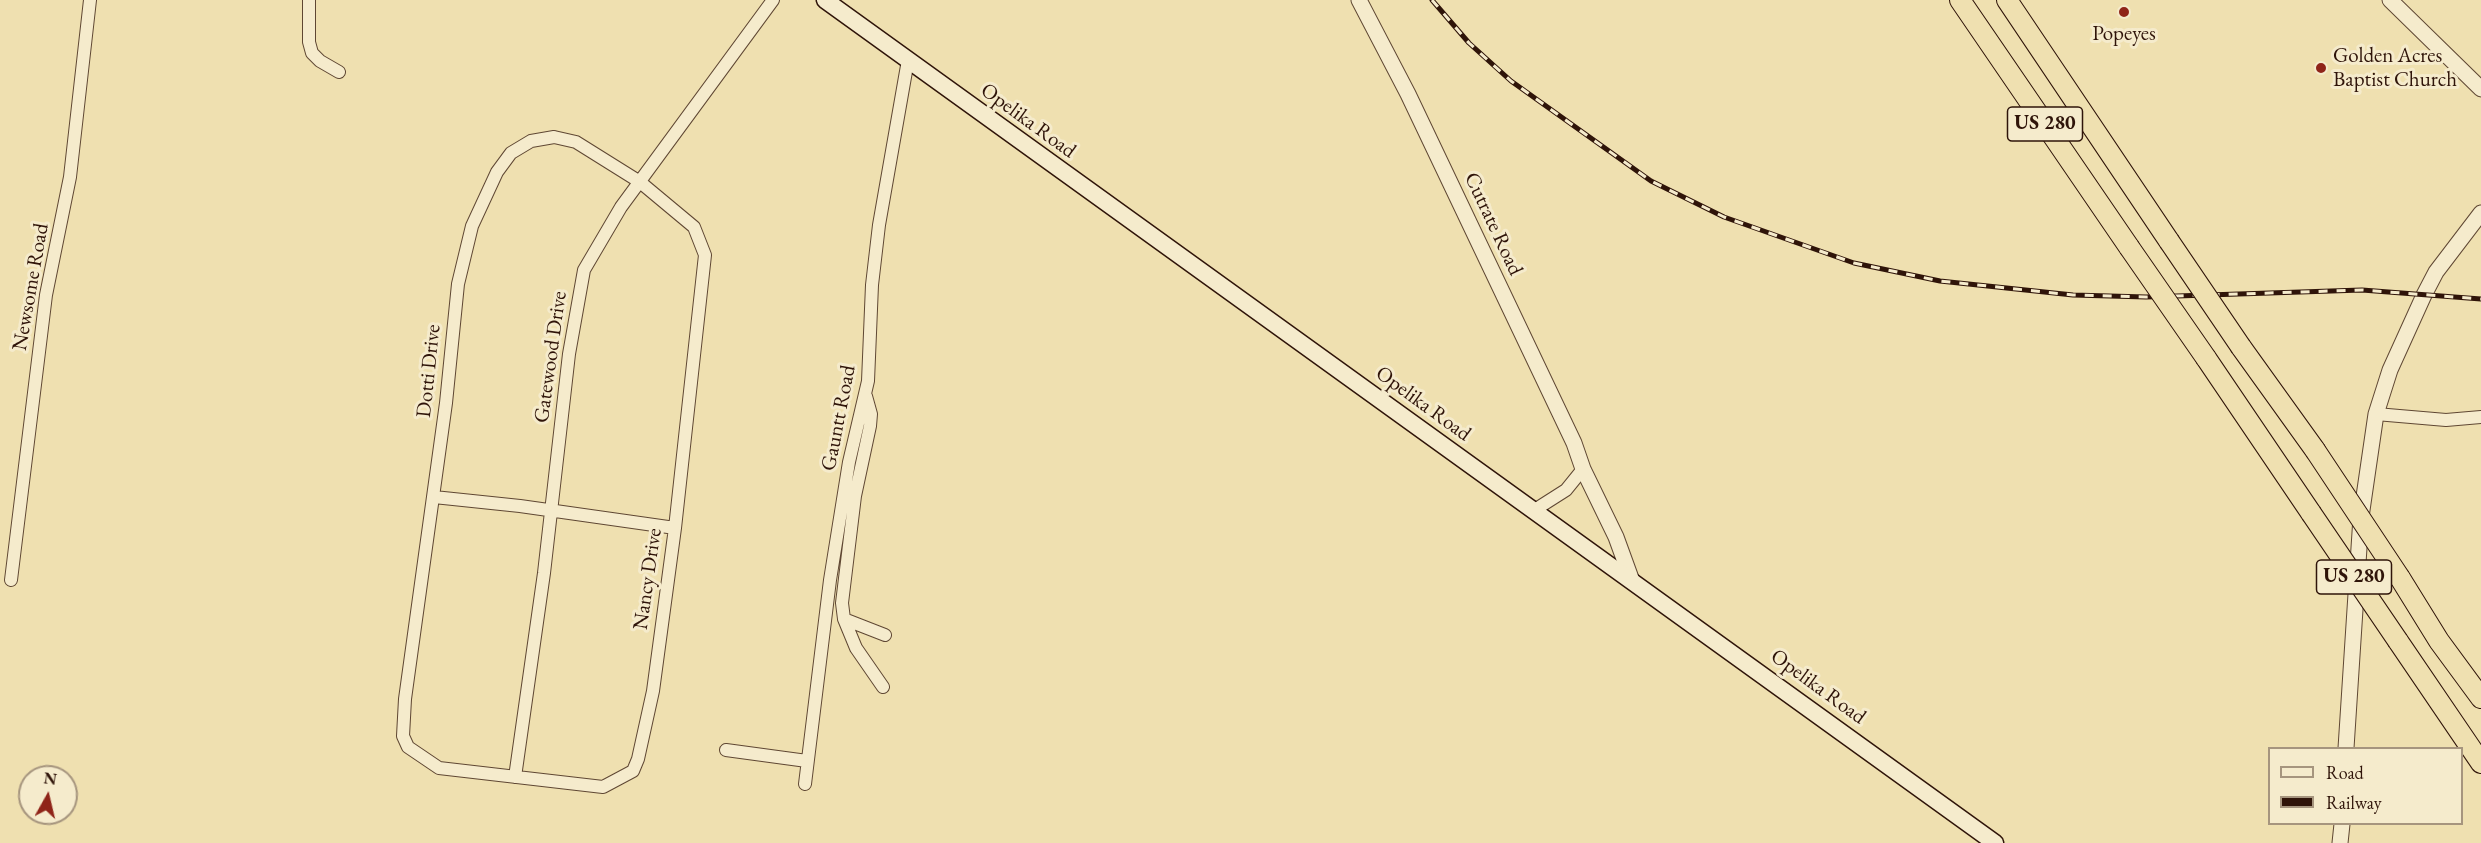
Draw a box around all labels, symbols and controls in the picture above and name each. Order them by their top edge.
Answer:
marker: Popeyes [2117,5,2131,19]
place label: Popeyes [2092,21,2156,47]
place label: Golden Acres Baptist Church [2333,43,2457,93]
marker: Golden Acres Baptist Church [2314,61,2328,75]
street label: Opelika Road [975,78,1081,164]
road number: US 280 [2008,107,2082,141]
street label: Cutrate Road [1458,168,1528,280]
street label: Newsome Road [7,221,55,353]
street label: Gatewood Drive [529,289,573,425]
street label: Dotti Drive [412,323,446,419]
street label: Opelika Road [1370,361,1476,447]
street label: Gauntt Road [816,363,862,473]
street label: Nancy Drive [628,527,668,631]
road number: US 280 [2316,560,2392,594]
street label: Opelika Road [1765,644,1871,730]
legend [2268,747,2463,825]
text: Road [2326,761,2364,784]
north arrow [18,765,78,825]
text: N [42,767,58,790]
text: Railway [2326,791,2382,814]

